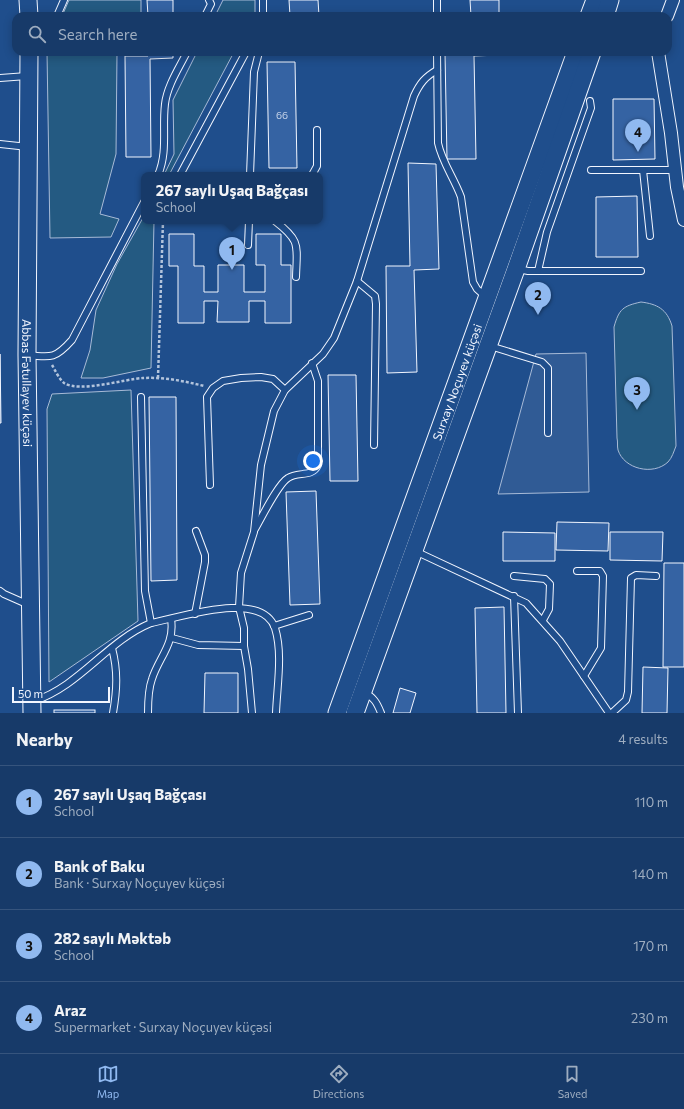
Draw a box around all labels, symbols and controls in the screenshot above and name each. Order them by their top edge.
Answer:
search box [12,12,672,56]
icon: search [26,23,48,45]
text: Search here [58,25,137,43]
house number: 66 [276,109,288,121]
pin: 4 [625,119,651,152]
popup [141,172,323,224]
text: 267 saylı Uşaq Bağçası [156,181,308,199]
text: School [156,199,196,215]
pin: 1 [219,237,245,270]
pin: 2 [525,282,551,315]
street label: Abbas Fətullayev küçəsi [20,319,35,447]
street label: Surxay Noçuyev küçəsi [429,322,484,442]
pin: 3 [624,377,650,410]
your location [303,451,323,471]
scale bar [12,685,110,704]
text: 50 m [18,687,43,700]
text: Nearby [16,729,73,750]
text: 4 results [618,731,668,747]
text: 267 saylı Uşaq Bağçası [54,785,207,803]
text: 1 [26,794,32,810]
text: 110 m [635,794,668,810]
text: School [54,803,94,819]
text: Bank of Baku [54,857,145,875]
text: 2 [25,866,33,882]
text: 140 m [632,866,668,882]
text: Bank · Surxay Noçuyev küçəsi [54,875,225,891]
text: 282 saylı Məktəb [54,929,171,947]
text: 3 [25,938,33,954]
text: 170 m [633,938,668,954]
text: School [54,947,94,963]
text: Araz [54,1001,86,1019]
text: 4 [25,1010,33,1026]
text: 230 m [631,1010,668,1026]
text: Supermarket · Surxay Noçuyev küçəsi [54,1019,272,1035]
tab: Map [97,1063,119,1100]
tab: Directions [313,1063,364,1100]
tab: Saved [558,1063,587,1100]

